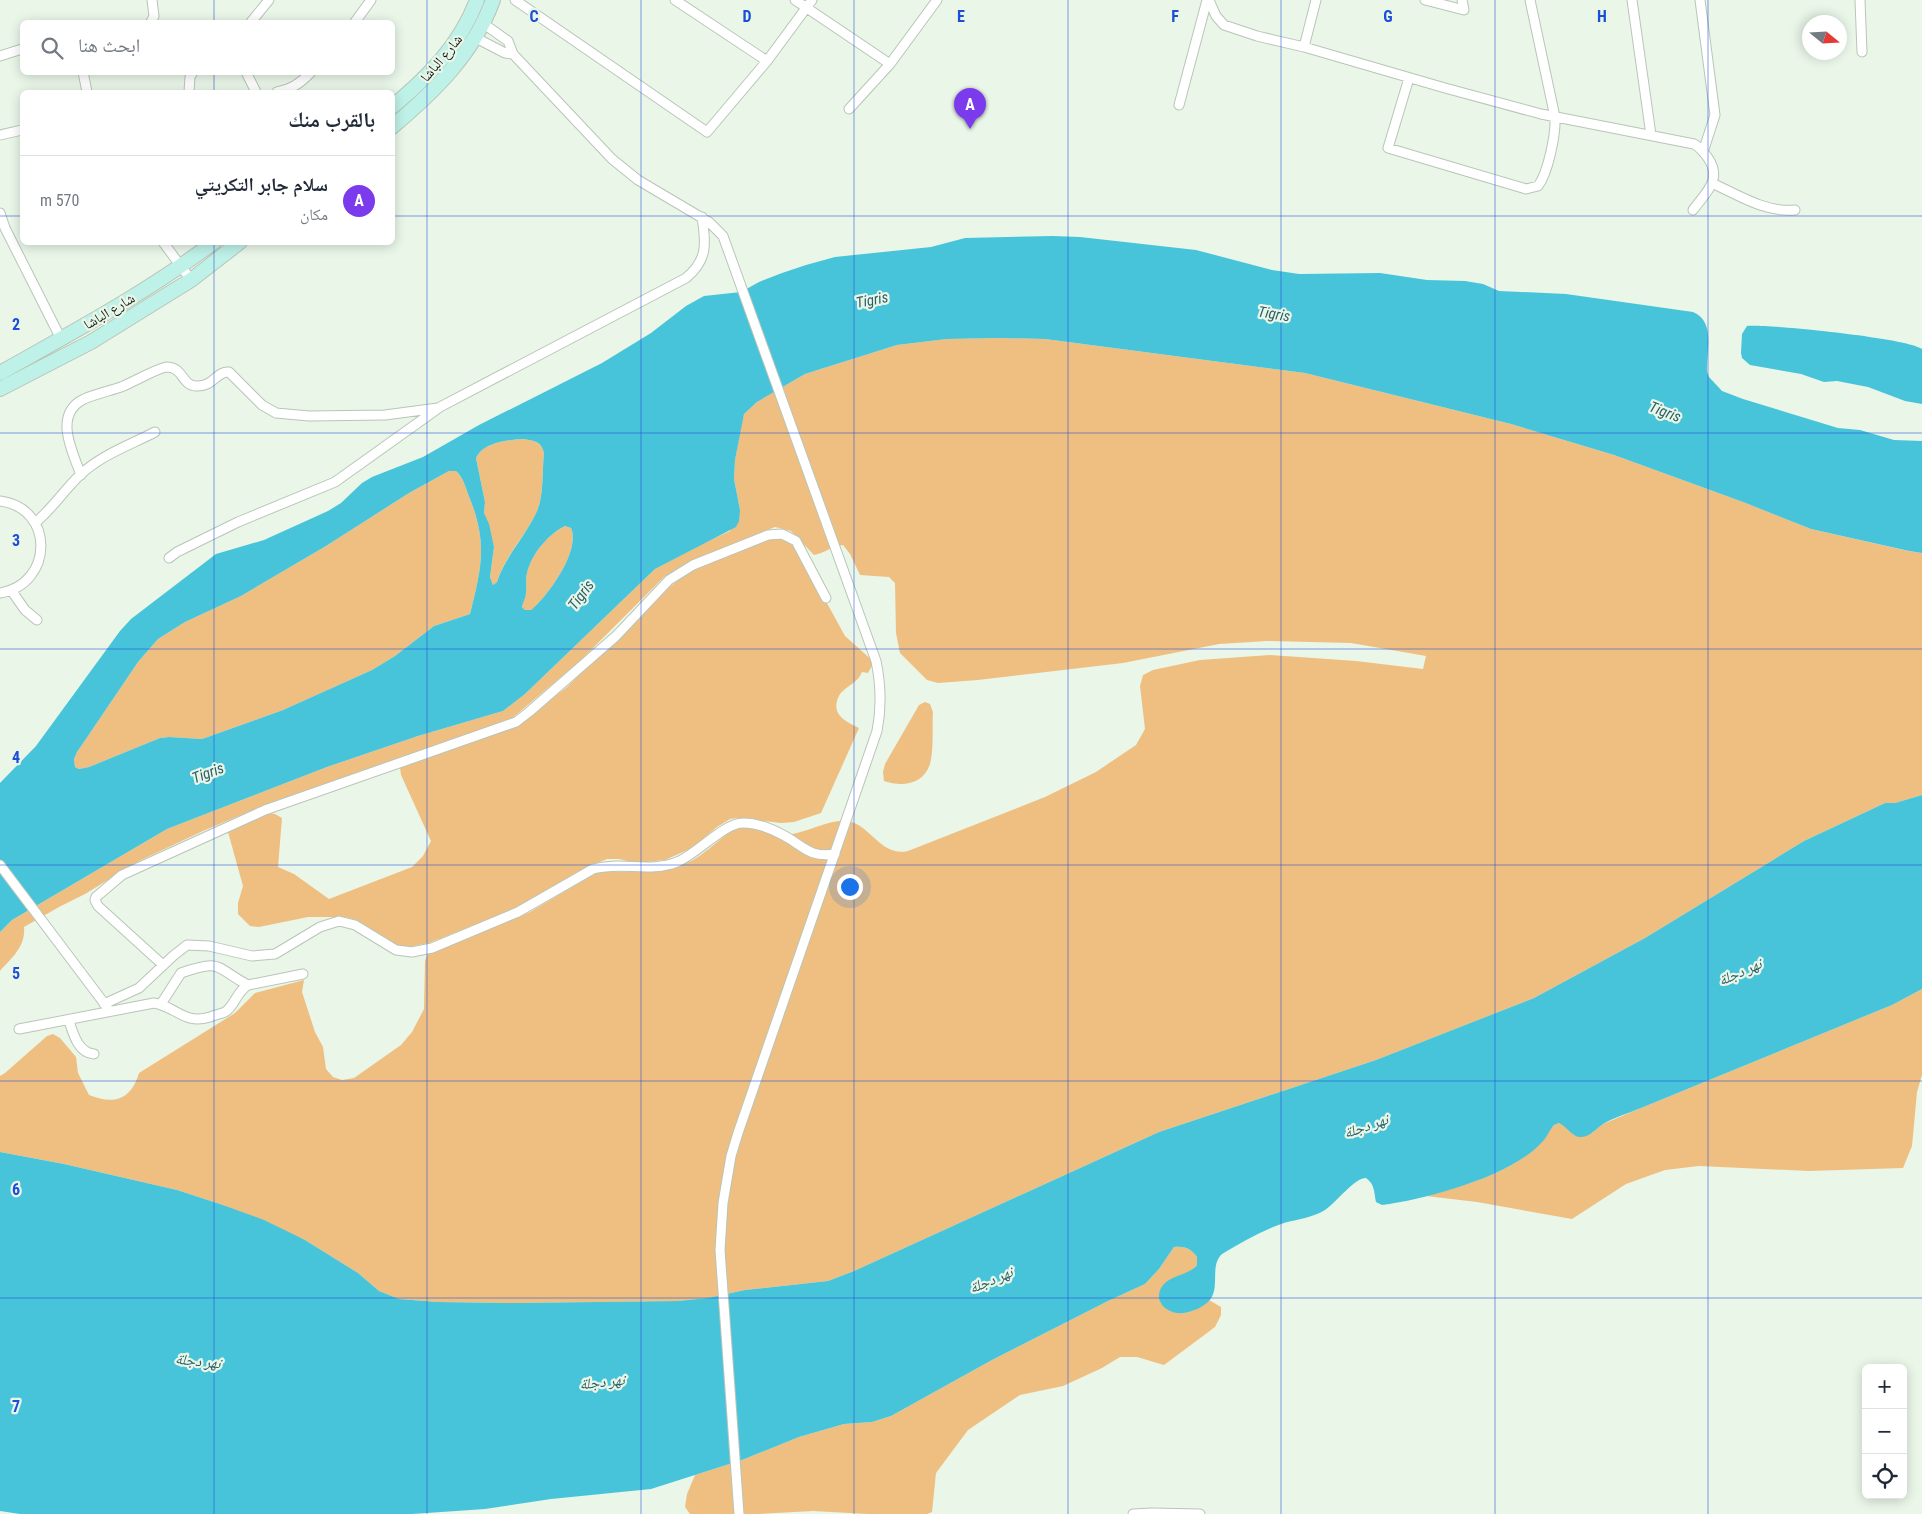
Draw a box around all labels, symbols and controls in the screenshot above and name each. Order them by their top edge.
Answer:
text: C [529,7,539,26]
text: D [742,7,752,26]
text: E [957,7,965,26]
text: F [1171,7,1179,26]
text: G [1383,7,1393,26]
text: H [1597,7,1607,26]
north arrow [1802,15,1847,60]
search box [20,20,395,75]
street label: شارع الباشا [417,31,467,86]
icon: search [38,34,66,62]
text: ابحث هنا [78,34,140,57]
pin: A [954,88,986,129]
text: بالقرب منك [288,108,375,132]
text: سلام جابر التكريتي [195,173,328,196]
text: 570 m [40,191,79,210]
text: A [354,191,364,210]
text: مكان [300,205,328,224]
water label: Tigris [854,288,890,312]
street label: شارع الباشا [81,290,138,334]
water label: Tigris [1257,303,1292,325]
text: 2 [12,315,20,334]
water label: Tigris [1647,398,1684,426]
text: 3 [12,531,20,550]
water label: Tigris [564,576,598,613]
text: 4 [12,748,20,767]
water label: Tigris [190,759,227,787]
your location [837,874,863,900]
water label: نهر دجلة [1716,953,1767,989]
text: 5 [12,964,20,983]
water label: نهر دجلة [1342,1109,1393,1142]
text: 6 [12,1180,20,1199]
water label: نهر دجلة [967,1262,1018,1297]
water label: نهر دجلة [174,1350,224,1373]
map controls [1862,1364,1907,1499]
button: + [1862,1364,1907,1409]
water label: نهر دجلة [578,1370,628,1393]
text: 7 [12,1397,20,1416]
button: − [1862,1409,1907,1454]
button: locate [1862,1454,1907,1499]

